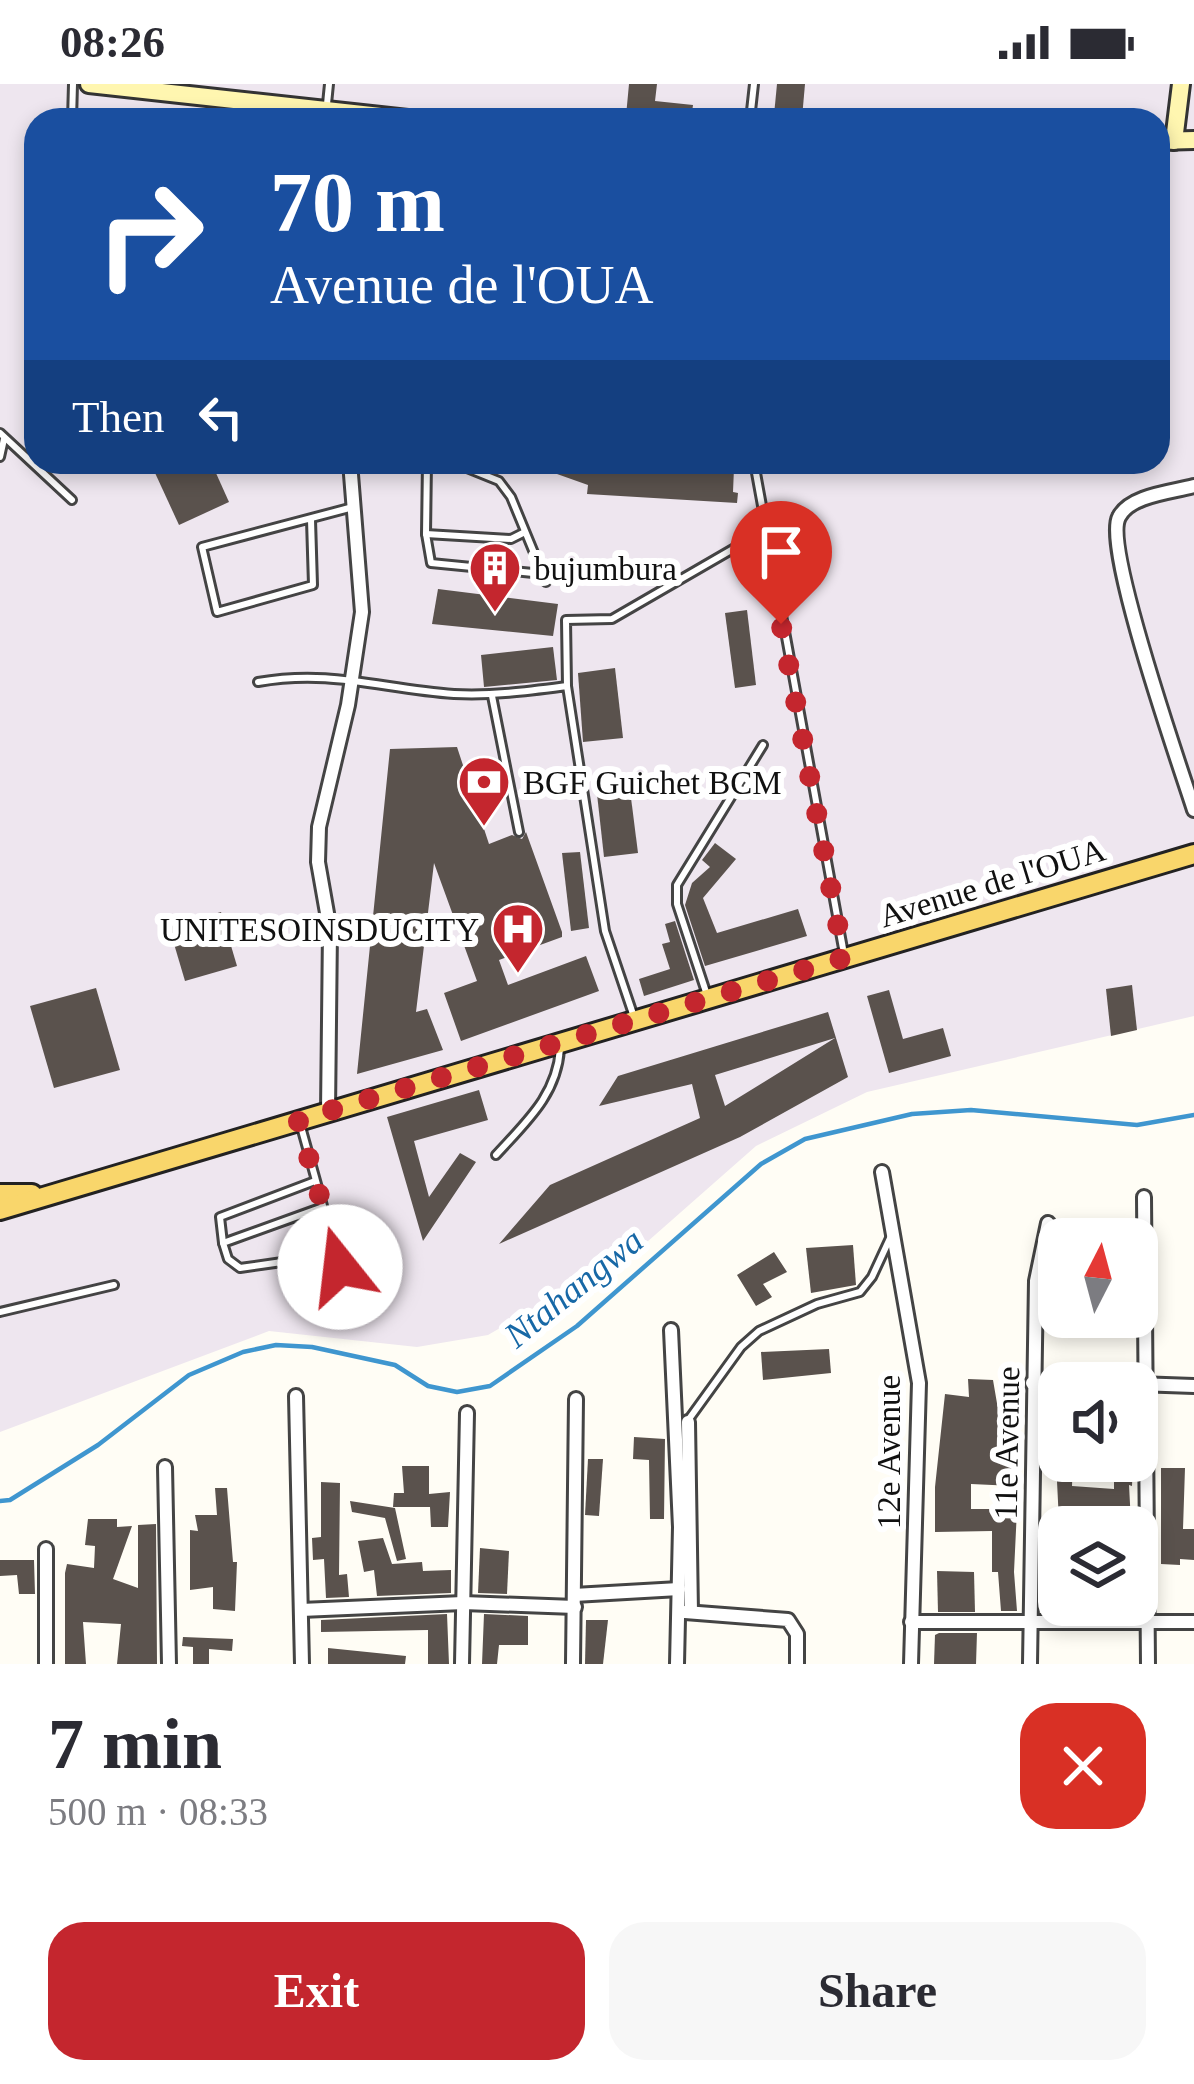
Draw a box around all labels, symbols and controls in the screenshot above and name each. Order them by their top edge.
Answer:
text: 08:26 [60,17,165,67]
icon: right [72,156,228,312]
text: 70 m [270,156,445,249]
text: Avenue de l'OUA [270,255,654,315]
icon: left [188,384,254,450]
text: Then [72,392,164,442]
pin [730,501,832,624]
icon: arrive [748,519,814,585]
building icon: bujumbura [467,540,523,614]
place label: bujumbura [534,551,677,587]
bank icon: BGF Guichet BCM [456,754,512,828]
place label: BGF Guichet BCM [523,765,782,801]
street label: Avenue de l'OUA [875,831,1110,934]
hospital icon: UNITESOINSDUCITY [490,901,546,975]
place label: UNITESOINSDUCITY [160,912,479,948]
position arrow [277,1204,403,1330]
north arrow [1038,1218,1158,1338]
map controls [1038,1218,1158,1626]
water label: Ntahangwa [496,1220,651,1356]
button: sound [1038,1362,1158,1482]
street label: 11e Avenue [988,1366,1026,1520]
street label: 12e Avenue [871,1375,907,1529]
button: layers [1038,1506,1158,1626]
button: close [1020,1703,1146,1829]
text: 7 min [48,1704,222,1784]
text: 500 m · 08:33 [48,1790,268,1833]
button: Exit [48,1922,585,2060]
button: Share [609,1922,1146,2060]

